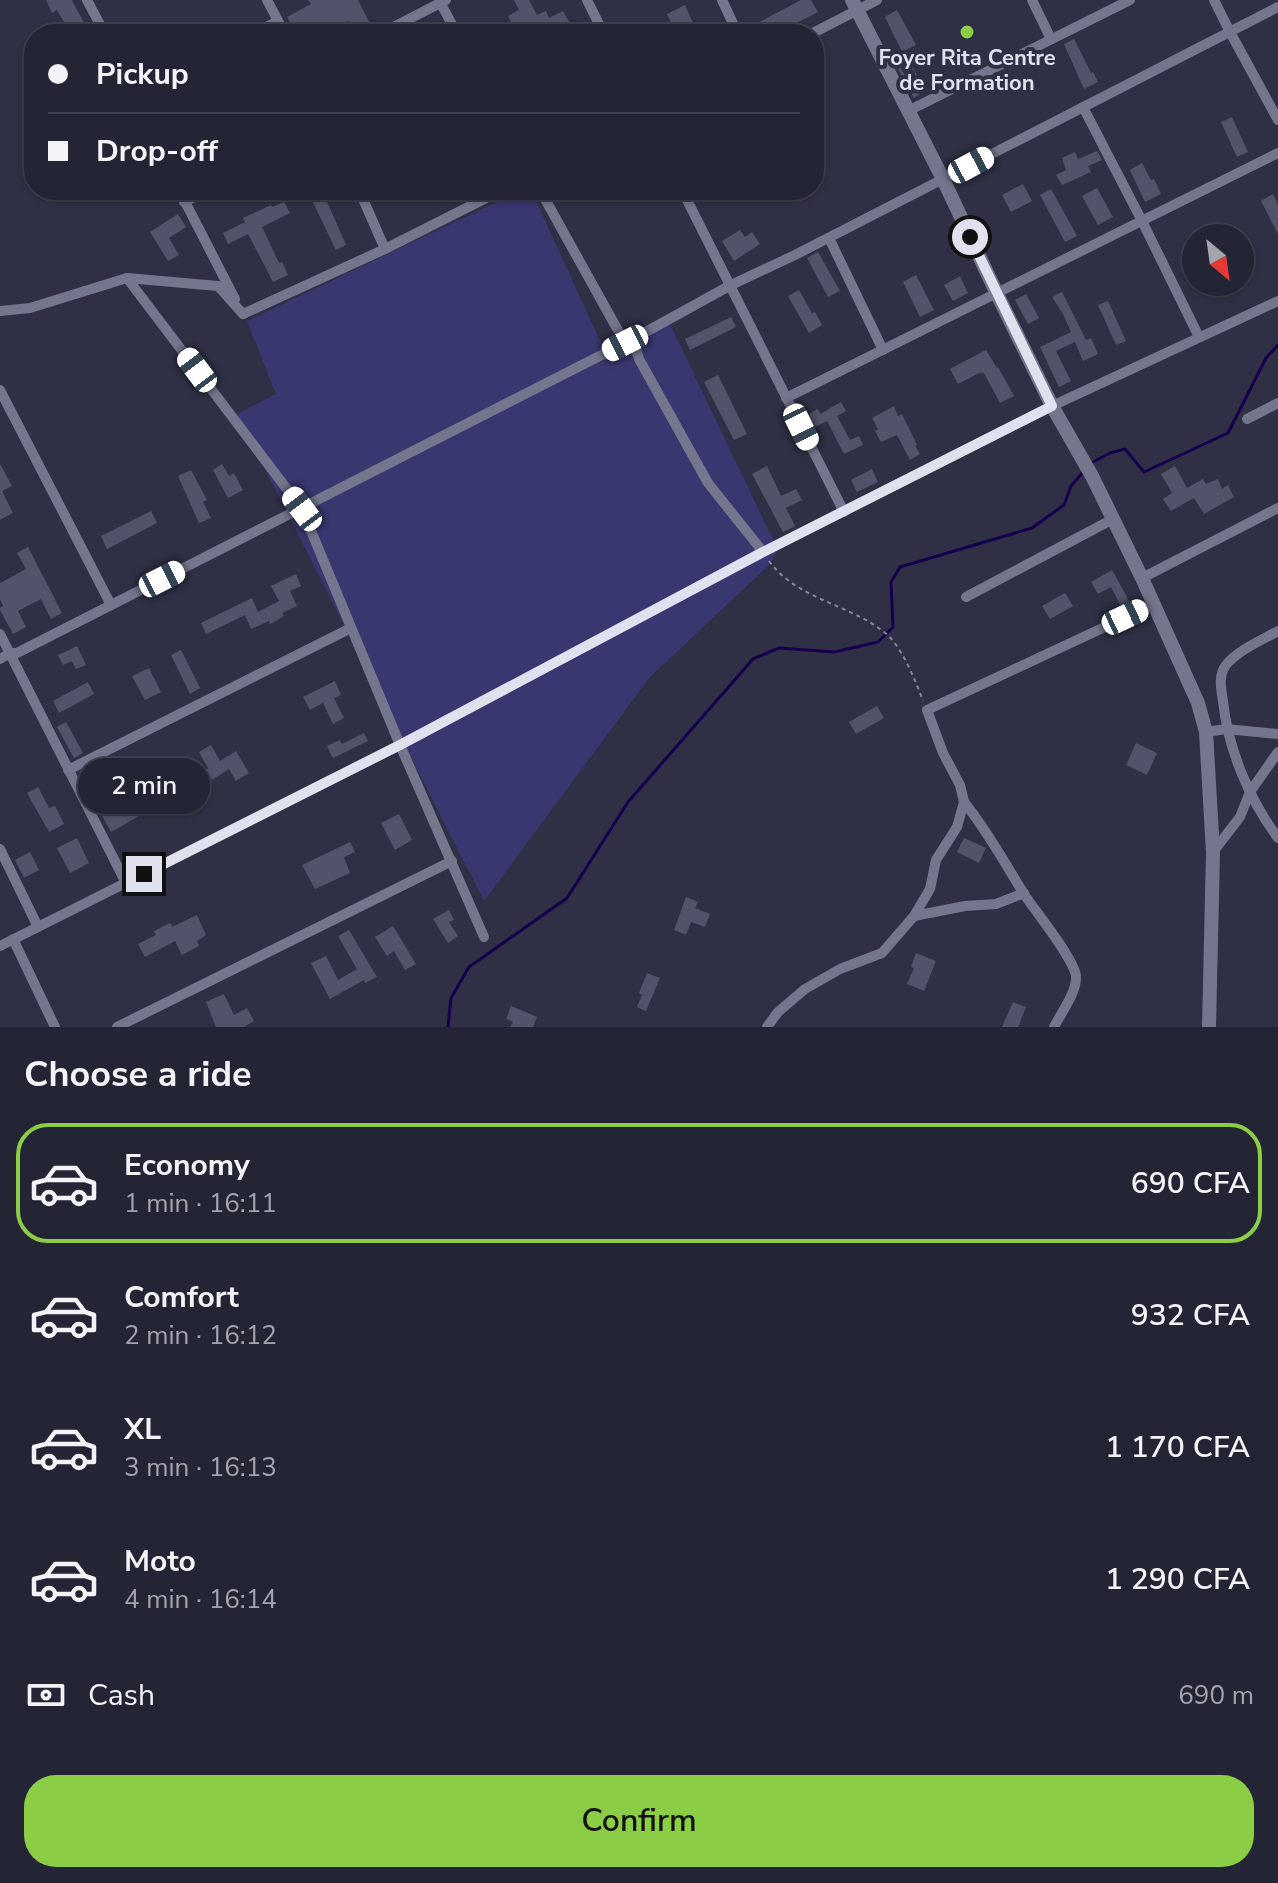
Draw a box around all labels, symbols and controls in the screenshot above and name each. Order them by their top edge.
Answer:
marker: Foyer Rita Centre de Formation [958,23,976,41]
place label: Foyer Rita Centre de Formation [878,43,1056,98]
text: Pickup [96,54,189,95]
text: Drop-off [96,131,218,172]
car [944,143,998,187]
route start [952,219,988,255]
north arrow [1182,224,1254,296]
map controls [1182,224,1254,296]
car [598,321,652,365]
car [173,344,221,396]
car [780,400,822,454]
car [278,483,326,535]
car [135,557,189,601]
car [1098,596,1152,638]
callout: 2 min [78,758,210,814]
text: 2 min [111,768,177,803]
route end [126,856,162,892]
text: Choose a ride [24,1050,252,1099]
text: Economy [124,1145,250,1186]
icon: car [28,1147,100,1219]
text: 690 CFA [1131,1163,1250,1204]
text: 1 min · 16:11 [124,1186,277,1221]
text: Comfort [124,1277,239,1318]
icon: car [28,1279,100,1351]
text: 932 CFA [1131,1295,1250,1336]
text: 2 min · 16:12 [124,1318,277,1353]
text: XL [124,1409,161,1450]
icon: car [28,1411,100,1483]
text: 1 170 CFA [1105,1427,1250,1468]
text: 3 min · 16:13 [124,1450,277,1485]
text: Moto [124,1541,196,1582]
icon: car [28,1543,100,1615]
text: 1 290 CFA [1105,1559,1250,1600]
text: 4 min · 16:14 [124,1582,277,1617]
icon: cash [24,1673,68,1717]
text: Cash [88,1675,155,1716]
text: 690 m [1178,1678,1254,1713]
button: Confirm [24,1775,1254,1867]

